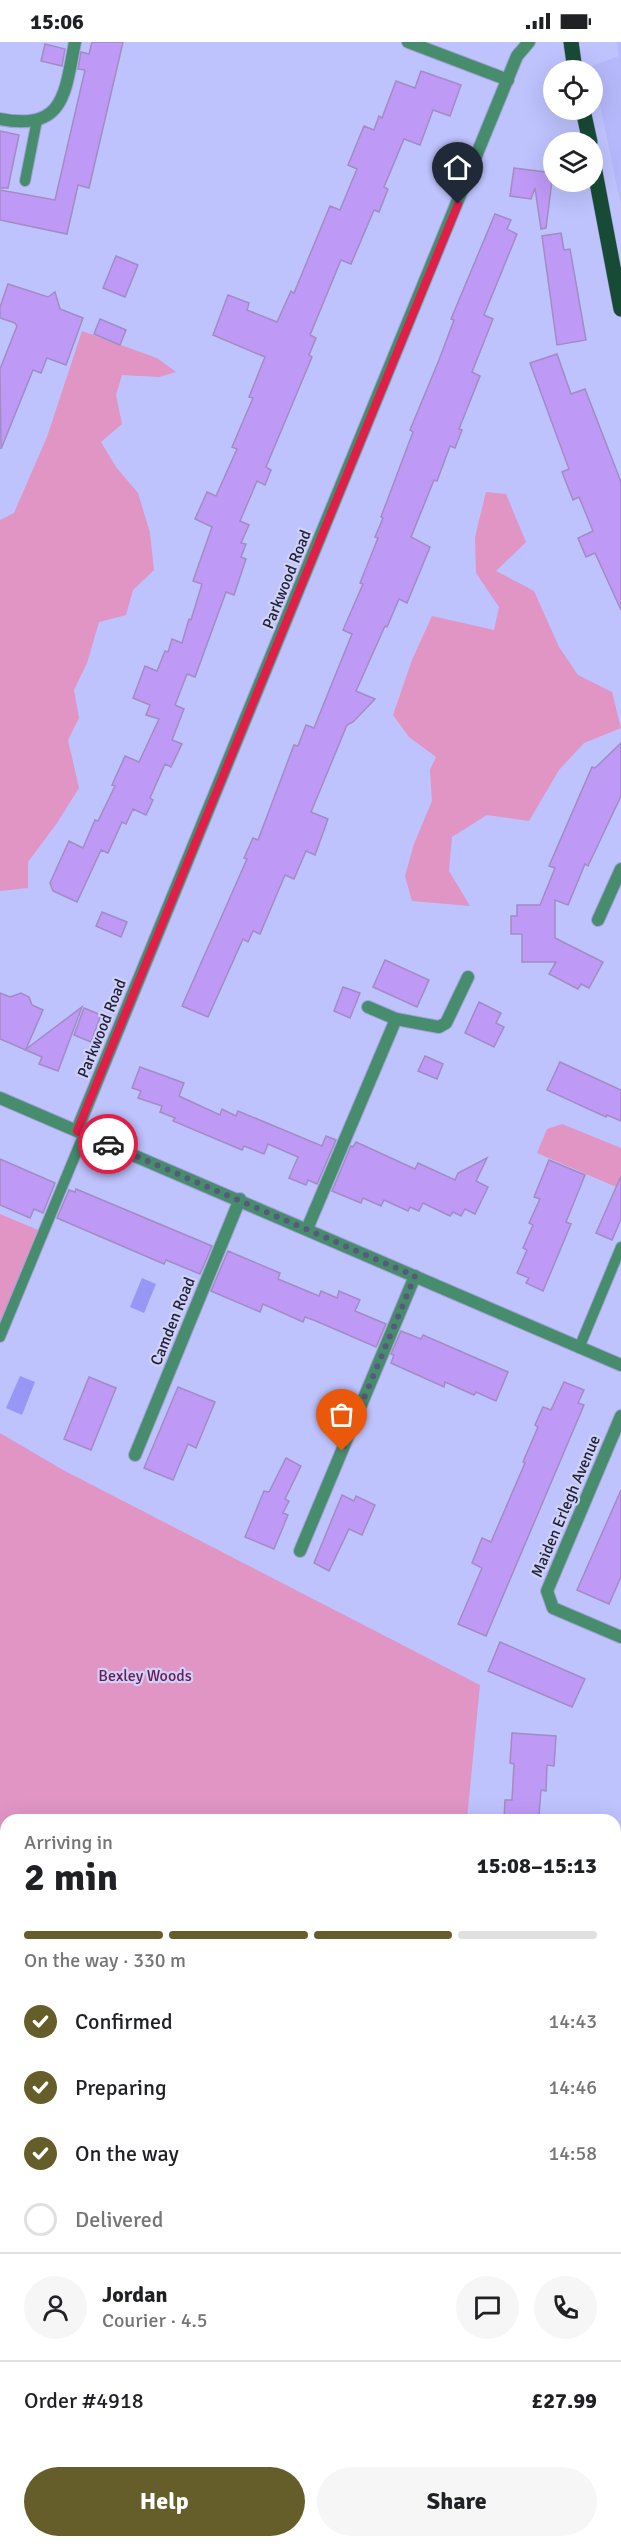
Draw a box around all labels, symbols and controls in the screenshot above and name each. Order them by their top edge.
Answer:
text: 15:06 [30,8,84,35]
map controls [543,60,603,192]
button: locate [543,60,603,120]
button: layers [543,132,603,192]
pin [432,142,483,204]
icon: home [441,151,474,184]
street label: Parkwood Road [258,527,316,632]
street label: Parkwood Road [73,976,131,1081]
courier [78,1114,138,1174]
icon: car [92,1128,125,1161]
street label: Camden Road [146,1274,200,1368]
pin [316,1389,367,1451]
icon: bag [325,1398,358,1431]
street label: Maiden Erlegh Avenue [527,1432,605,1580]
park label: Bexley Woods [98,1666,192,1686]
text: Arriving in [24,1830,113,1855]
text: 15:08–15:13 [477,1852,597,1879]
text: 2 min [24,1853,118,1901]
text: On the way · 330 m [24,1948,186,1973]
icon: check [24,2005,57,2038]
text: Confirmed [75,2008,173,2035]
text: 14:43 [548,2009,597,2034]
icon: check [24,2071,57,2104]
text: Preparing [75,2074,167,2101]
text: 14:46 [548,2075,597,2100]
icon: check [24,2137,57,2170]
text: On the way [75,2140,179,2167]
text: 14:58 [548,2141,597,2166]
text: Delivered [75,2206,163,2233]
button: person [24,2276,87,2339]
button: chat [456,2276,519,2339]
button: phone [534,2276,597,2339]
text: Jordan [102,2281,168,2308]
text: Courier · 4.5 [102,2308,208,2333]
text: Order #4918 [24,2387,144,2414]
text: £27.99 [531,2387,597,2414]
button: Help [24,2467,305,2536]
button: Share [317,2467,597,2536]

